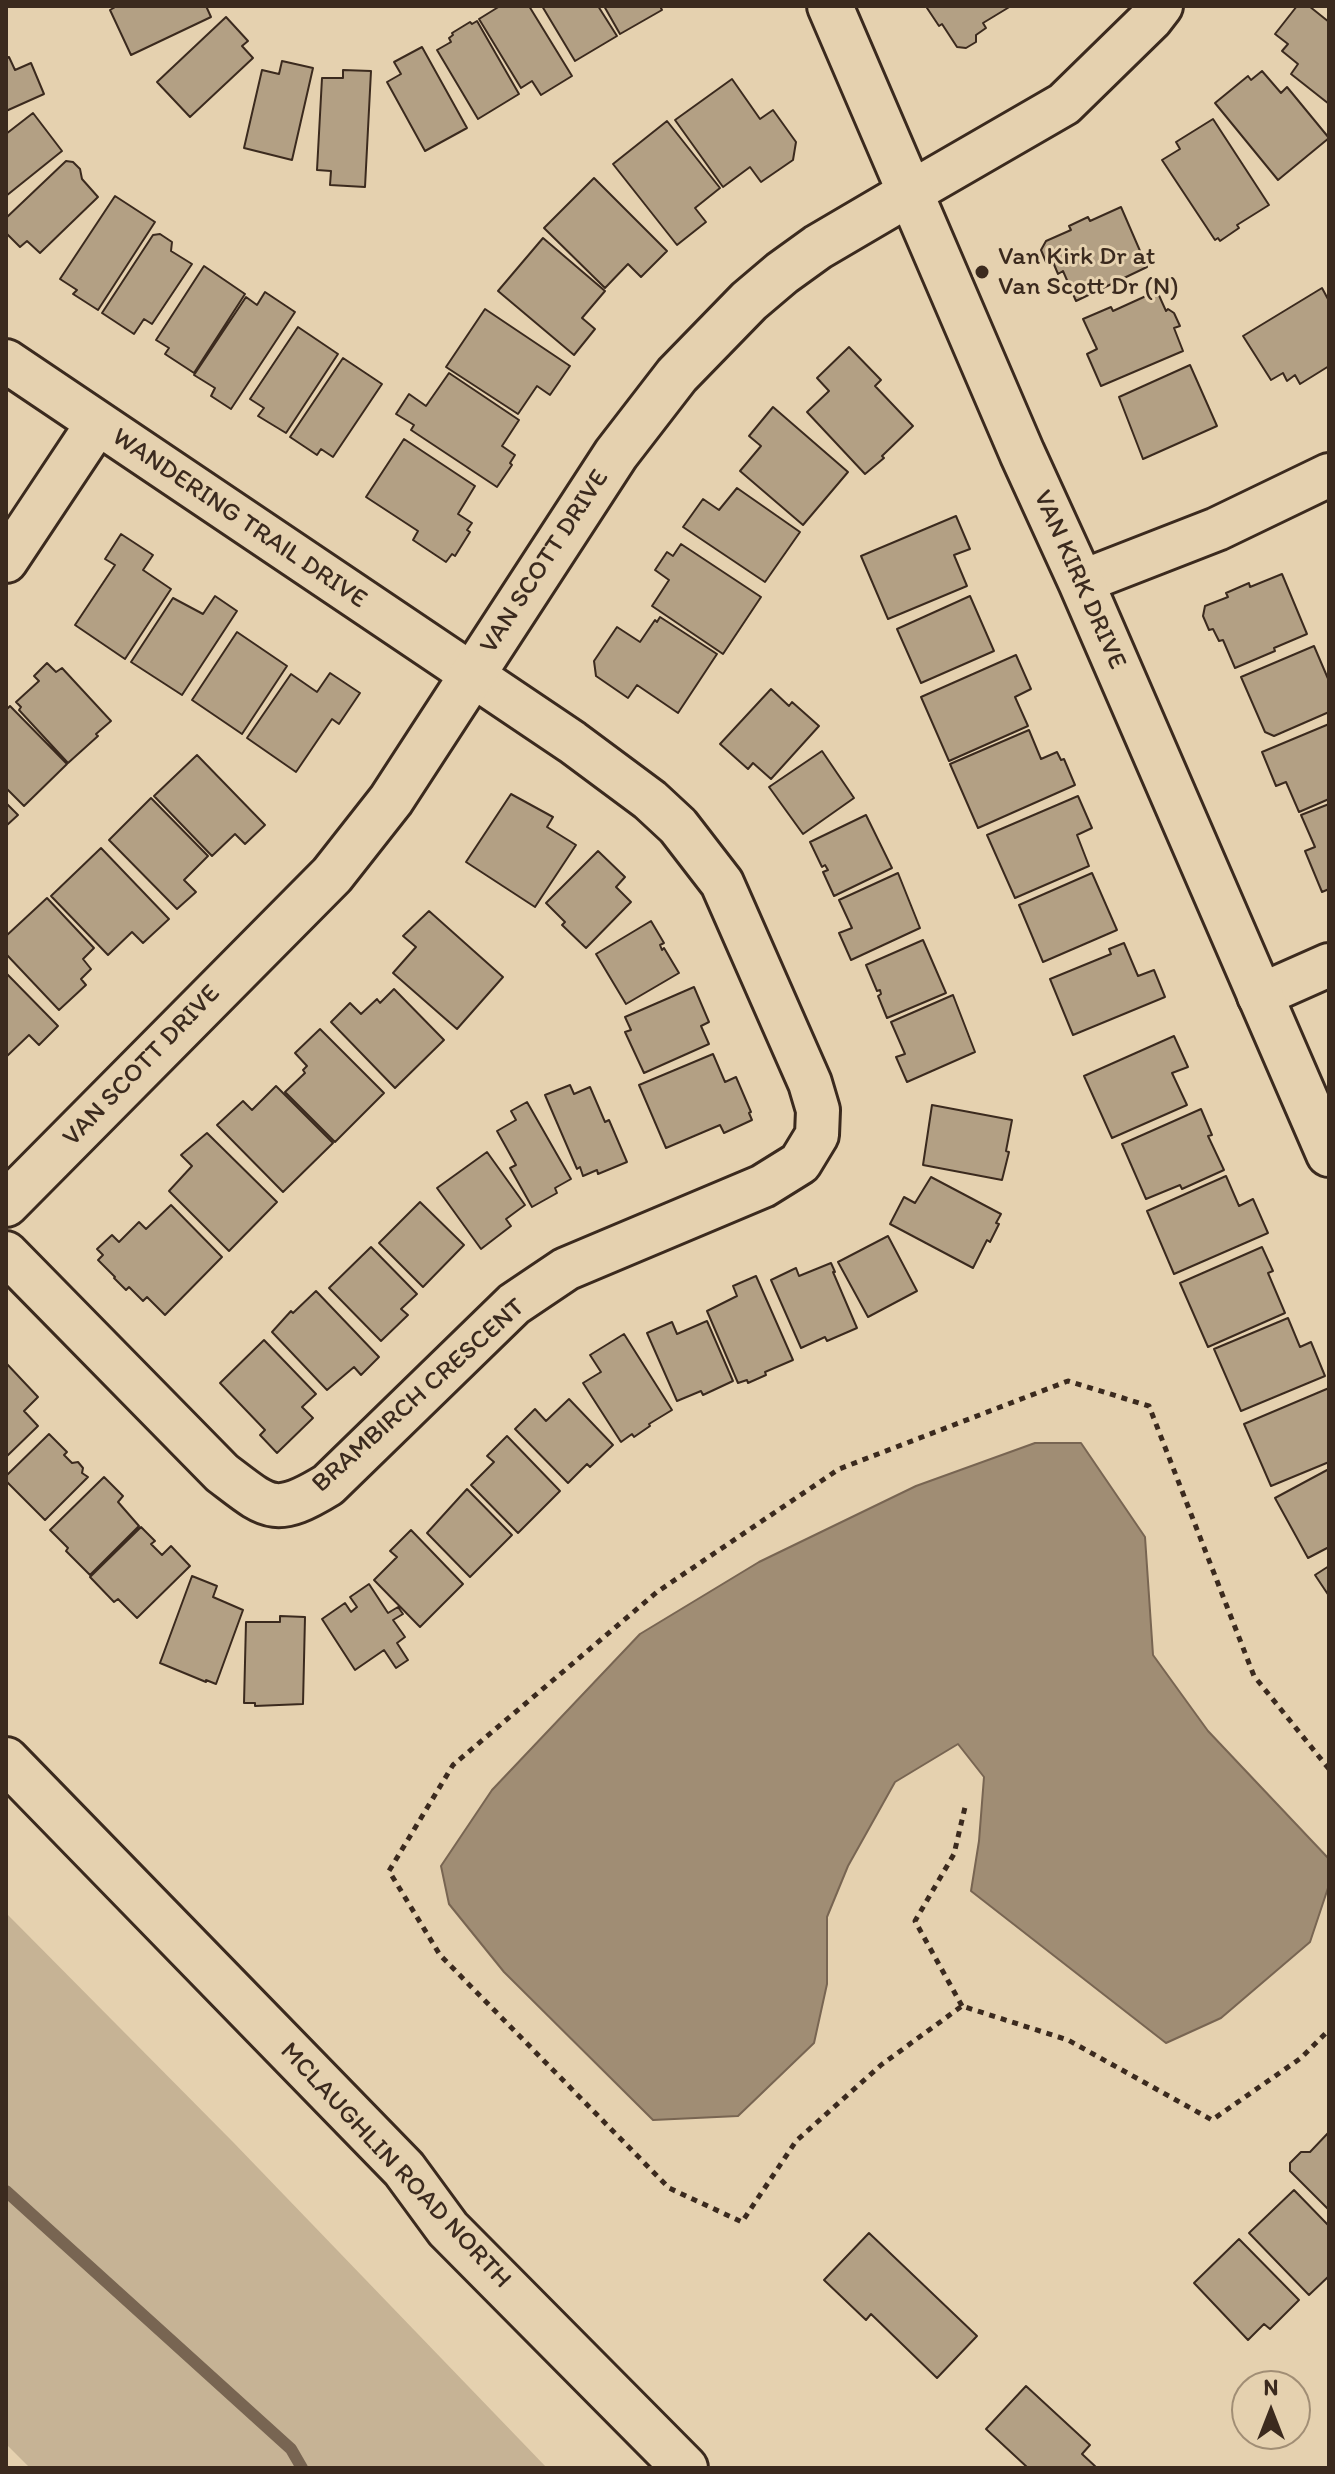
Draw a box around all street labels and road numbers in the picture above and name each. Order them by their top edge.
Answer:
street label: WANDERING TRAIL DRIVE [106,422,372,616]
street label: VAN SCOTT DRIVE [474,464,616,660]
street label: VAN KIRK DRIVE [1026,486,1132,674]
street label: VAN SCOTT DRIVE [57,979,227,1153]
street label: BRAMBIRCH CRESCENT [306,1292,532,1500]
street label: MCLAUGHLIN ROAD NORTH [273,2037,517,2295]

